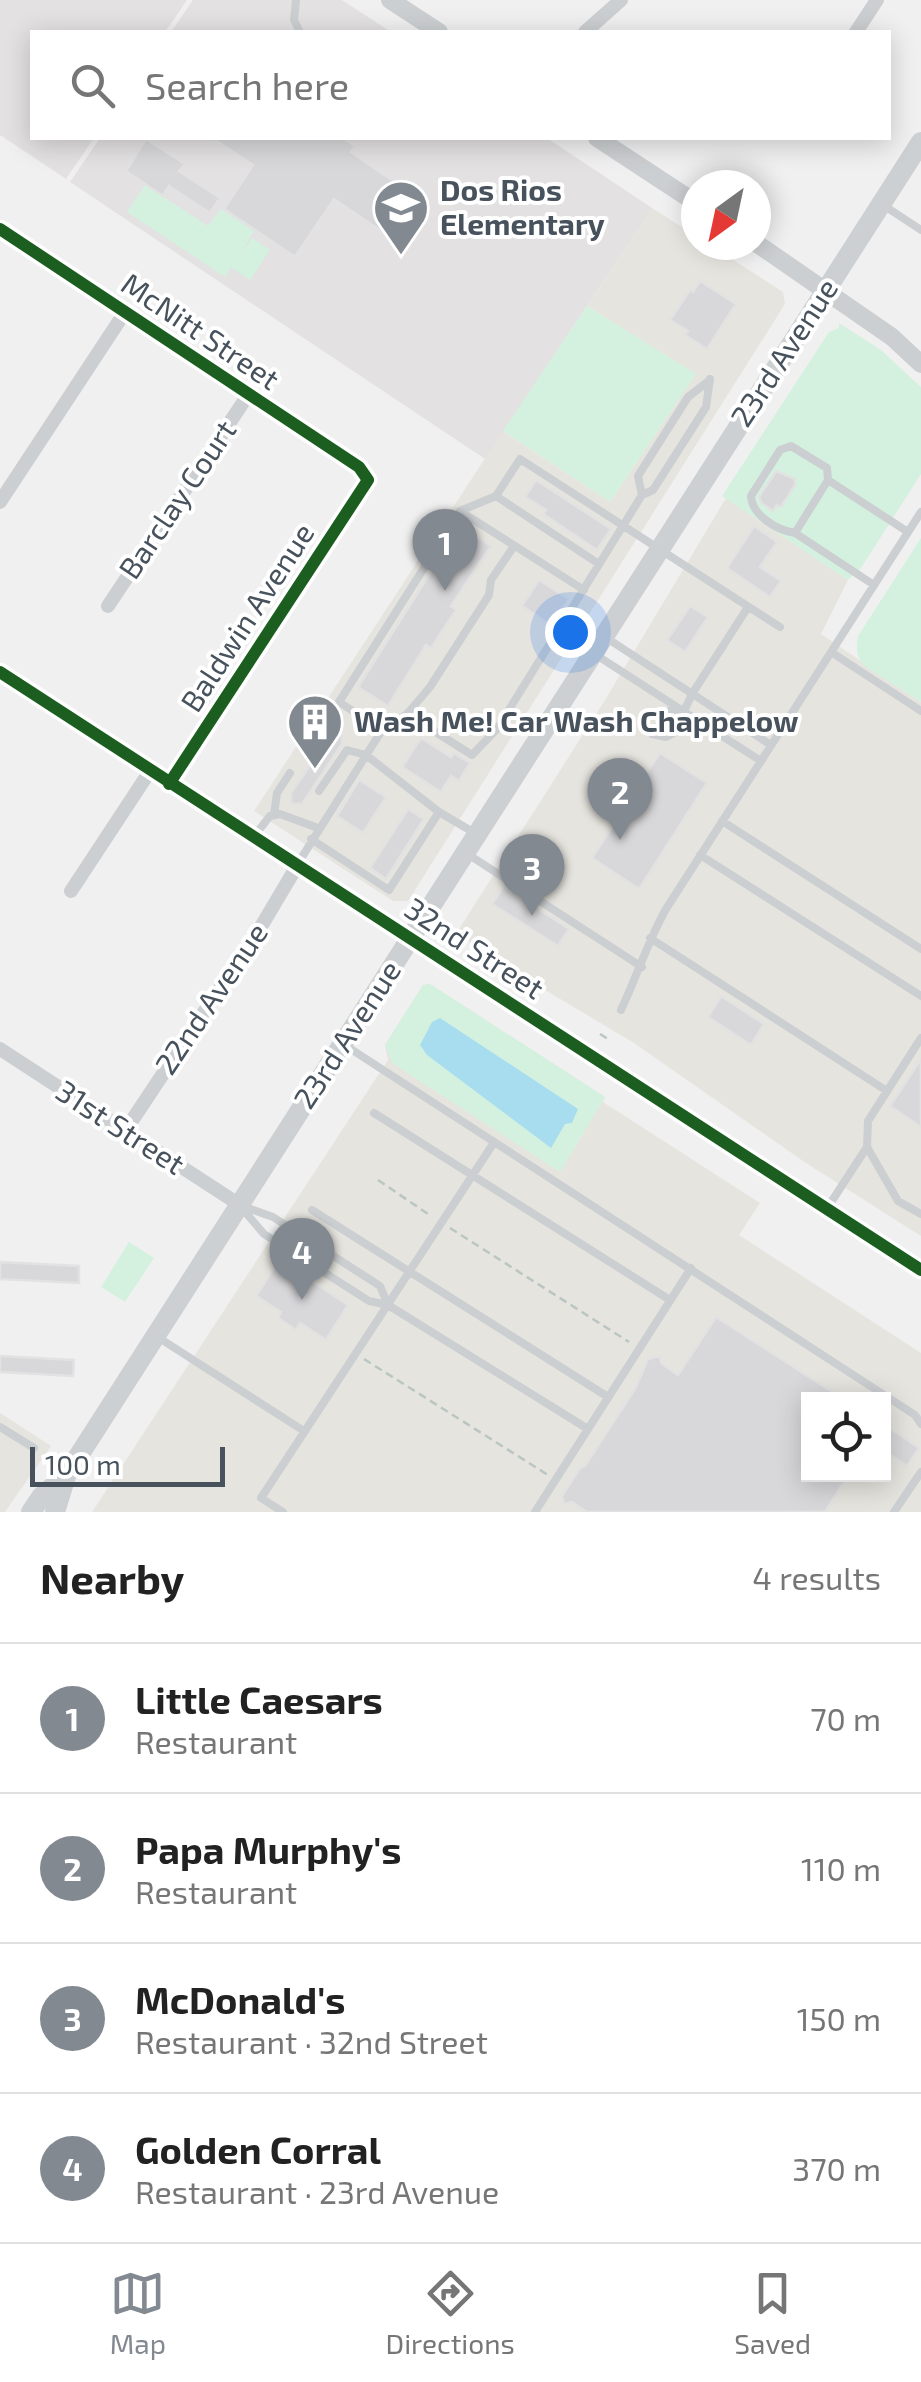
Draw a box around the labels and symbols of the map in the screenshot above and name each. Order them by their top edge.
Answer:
north arrow [681,170,771,260]
place label: Dos Rios Elementary [440,171,605,242]
school or university icon: Dos Rios Elementary [371,178,431,257]
street label: McNitt Street [115,264,287,396]
street label: 23rd Avenue [722,271,844,433]
street label: Barclay Court [110,413,243,585]
pin: 1 [412,508,478,591]
street label: Baldwin Avenue [172,516,321,718]
your location [545,607,596,658]
building icon: Wash Me! Car Wash Chappelow [285,692,345,771]
place label: Wash Me! Car Wash Chappelow [354,702,799,738]
pin: 2 [588,758,652,840]
pin: 3 [500,834,564,916]
street label: 32nd Street [399,889,551,1006]
street label: 22nd Avenue [147,915,274,1080]
street label: 23rd Avenue [285,953,407,1115]
street label: 31st Street [50,1072,192,1181]
pin: 4 [270,1218,334,1300]
scale bar [30,1442,225,1486]

